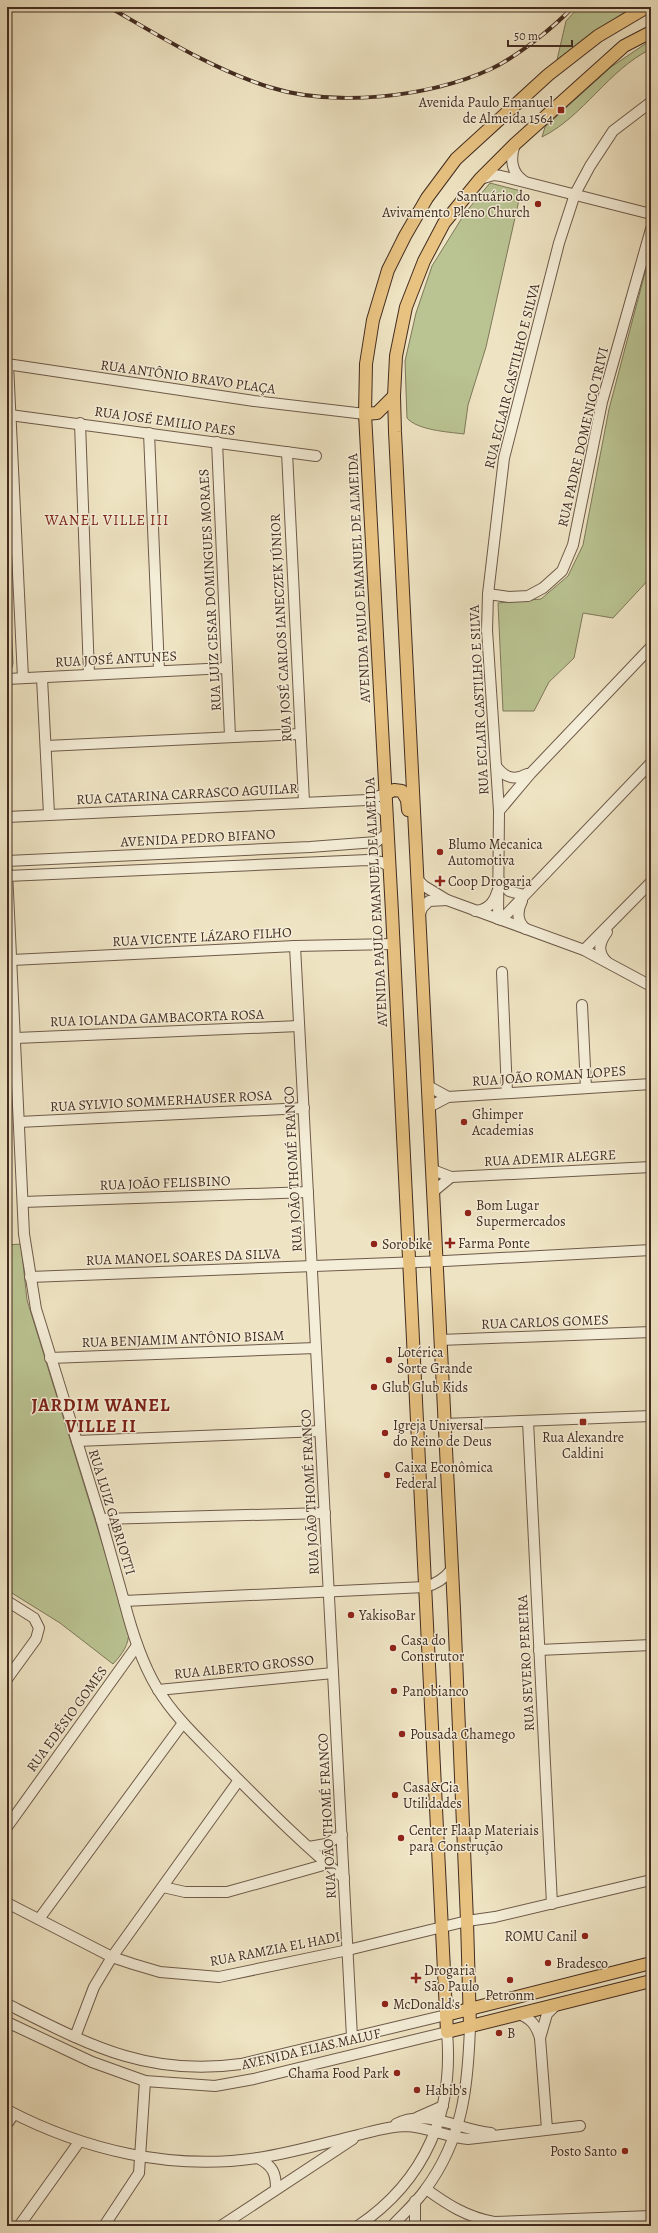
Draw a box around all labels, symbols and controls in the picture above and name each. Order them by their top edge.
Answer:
scale bar [508,22,572,48]
text: 50 m [514,28,538,44]
place label: Avenida Paulo Emanuel de Almeida 1564 [418,93,554,128]
marker: Avenida Paulo Emanuel de Almeida 1564 [556,105,566,115]
place label: Santuário do Avivamento Pleno Church [381,187,531,222]
marker: Santuário do Avivamento Pleno Church [533,199,543,209]
street label: RUA ECLAIR CASTILHO E SILVA [480,281,544,471]
street label: RUA PADRE DOMENICO TRIVI [553,345,613,529]
street label: RUA ANTÔNIO BRAVO PLAÇA [99,355,278,399]
street label: RUA JOSÉ EMILIO PAES [93,402,237,440]
street label: AVENIDA PAULO EMANUEL DE ALMEIDA [343,452,375,704]
street label: RUA LUIZ CESAR DOMINGUES MORAES [194,468,226,712]
district label: WANEL VILLE III [44,510,169,530]
street label: RUA JOSÉ CARLOS IANECZEK JÚNIOR [265,513,296,743]
street label: RUA ECLAIR CASTILHO E SILVA [464,604,493,796]
street label: RUA JOSÉ ANTUNES [54,646,178,672]
street label: AVENIDA PAULO EMANUEL DE ALMEIDA [360,776,392,1028]
street label: RUA CATARINA CARRASCO AGUILAR [76,779,299,809]
street label: AVENIDA PEDRO BIFANO [119,824,276,852]
place label: Blumo Mecanica Automotiva [447,835,543,870]
marker: Blumo Mecanica Automotiva [435,847,445,857]
place label: Coop Drogaria [448,872,532,891]
marker: Coop Drogaria [435,876,445,886]
street label: RUA VICENTE LÁZARO FILHO [112,923,292,951]
street label: RUA IOLANDA GAMBACORTA ROSA [50,1005,265,1031]
street label: RUA JOÃO ROMAN LOPES [471,1061,627,1091]
street label: RUA JOÃO THOMÉ FRANCO [279,1085,307,1253]
street label: RUA SYLVIO SOMMERHAUSER ROSA [49,1086,273,1116]
place label: Ghimper Academias [471,1105,534,1140]
marker: Ghimper Academias [459,1117,469,1127]
street label: RUA ADEMIR ALEGRE [483,1145,617,1171]
street label: RUA JOÃO FELISBINO [99,1171,231,1195]
place label: Bom Lugar Supermercados [476,1196,566,1231]
marker: Bom Lugar Supermercados [463,1208,473,1218]
place label: Farma Ponte [458,1234,530,1253]
place label: Sorobike [382,1235,432,1254]
marker: Farma Ponte [445,1238,455,1248]
marker: Sorobike [369,1239,379,1249]
street label: RUA MANOEL SOARES DA SILVA [85,1244,281,1270]
street label: RUA CARLOS GOMES [481,1310,609,1334]
street label: RUA BENJAMIM ANTÔNIO BISAM [81,1326,285,1352]
place label: Lotérica Sorte Grande [397,1343,472,1378]
marker: Lotérica Sorte Grande [384,1355,394,1365]
place label: Glub Glub Kids [382,1378,468,1397]
marker: Glub Glub Kids [369,1382,379,1392]
district label: JARDIM WANEL VILLE II [32,1393,170,1438]
street label: RUA JOÃO THOMÉ FRANCO [296,1408,324,1576]
place label: Igreja Universal do Reino de Deus [393,1416,492,1451]
marker: Rua Alexandre Caldini [578,1417,588,1427]
marker: Igreja Universal do Reino de Deus [380,1428,390,1438]
place label: Rua Alexandre Caldini [542,1428,624,1463]
street label: RUA LUIZ GABRIOTTI [84,1447,140,1577]
place label: Caixa Econômica Federal [395,1458,494,1493]
marker: Caixa Econômica Federal [382,1470,392,1480]
street label: RUA SEVERO PEREIRA [513,1593,539,1732]
place label: YakisoBar [358,1606,416,1625]
marker: YakisoBar [346,1610,356,1620]
place label: Casa do Construtor [401,1631,465,1666]
marker: Casa do Construtor [388,1643,398,1653]
street label: RUA ALBERTO GROSSO [173,1650,315,1684]
street label: RUA EDÉSIO GOMES [22,1662,112,1776]
place label: Panobianco [402,1682,469,1701]
marker: Panobianco [389,1686,399,1696]
place label: Pousada Chamego [410,1725,515,1744]
marker: Pousada Chamego [397,1729,407,1739]
street label: RUA JOÃO THOMÉ FRANCO [313,1732,341,1900]
place label: Casa&Cia Utilidades [403,1778,462,1813]
marker: Casa&Cia Utilidades [390,1790,400,1800]
place label: Center Flaap Materiais para Construção [409,1821,539,1856]
marker: Center Flaap Materiais para Construção [396,1833,406,1843]
street label: RUA RAMZIA EL HADI [208,1927,342,1971]
place label: ROMU Canil [504,1927,578,1946]
marker: ROMU Canil [580,1931,590,1941]
place label: Bradesco [556,1954,608,1973]
marker: Bradesco [543,1958,553,1968]
place label: Drogaria São Paulo [424,1961,479,1996]
marker: Drogaria São Paulo [411,1973,421,1983]
marker: Petronm [505,1975,515,1985]
place label: Petronm [485,1986,535,2005]
place label: McDonald's [393,1995,460,2014]
marker: McDonald's [380,1999,390,2009]
street label: AVENIDA ELIAS MALUF [239,2024,383,2074]
place label: B [507,2024,515,2043]
marker: B [494,2028,504,2038]
place label: Chama Food Park [288,2064,389,2083]
marker: Chama Food Park [392,2068,402,2078]
place label: Habib's [425,2081,467,2100]
marker: Habib's [412,2085,422,2095]
place label: Posto Santo [550,2142,617,2161]
marker: Posto Santo [620,2146,630,2156]

